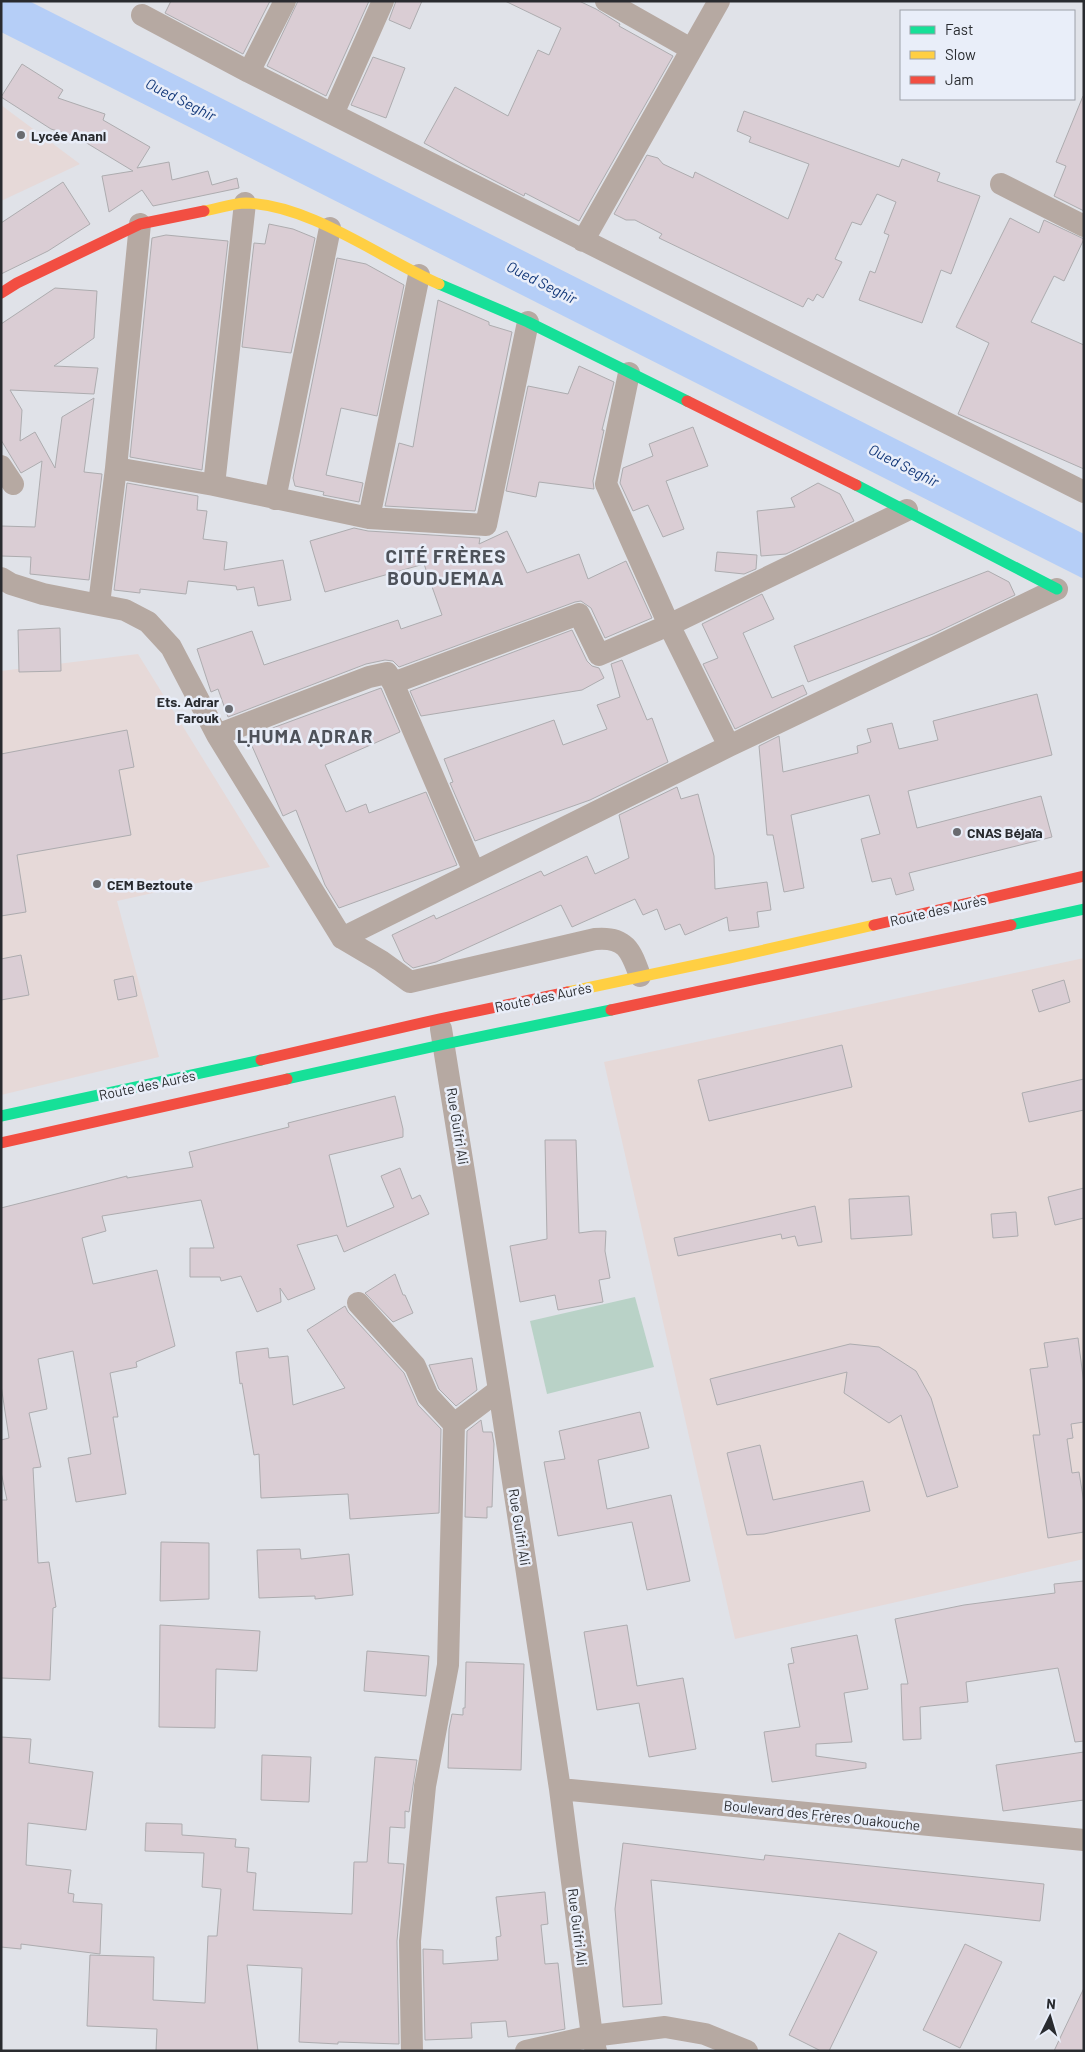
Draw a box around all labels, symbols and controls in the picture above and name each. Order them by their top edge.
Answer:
legend [900,10,1075,100]
text: Fast [945,20,973,38]
text: Slow [945,45,976,63]
text: Jam [945,70,974,88]
water label: Oued Seghir [143,74,220,125]
place label: Lycée Anani [31,127,106,144]
marker: Lycée Anani [15,129,27,141]
water label: Oued Seghir [504,257,581,308]
water label: Oued Seghir [866,440,943,491]
district label: CITÉ FRÈRES BOUDJEMAA [385,544,507,589]
place label: Ets. Adrar Farouk [157,693,220,726]
marker: Ets. Adrar Farouk [223,703,235,715]
district label: LḤUMA AḌRAR [237,724,373,747]
place label: CNAS Béjaïa [967,824,1043,841]
marker: CNAS Béjaïa [951,826,963,838]
place label: CEM Beztoute [107,876,193,893]
marker: CEM Beztoute [91,878,103,890]
street label: Route des Aurès [888,891,988,929]
street label: Route des Aurès [493,978,593,1016]
street label: Route des Aurès [97,1066,197,1104]
street label: Rue Guifri Ali [444,1086,472,1166]
street label: Rue Guifri Ali [506,1487,534,1567]
street label: Boulevard des Frères Ouakouche [723,1796,921,1834]
street label: Rue Guifri Ali [565,1887,591,1967]
north arrow [1025,1992,1075,2042]
text: N [1046,1995,1057,2012]

